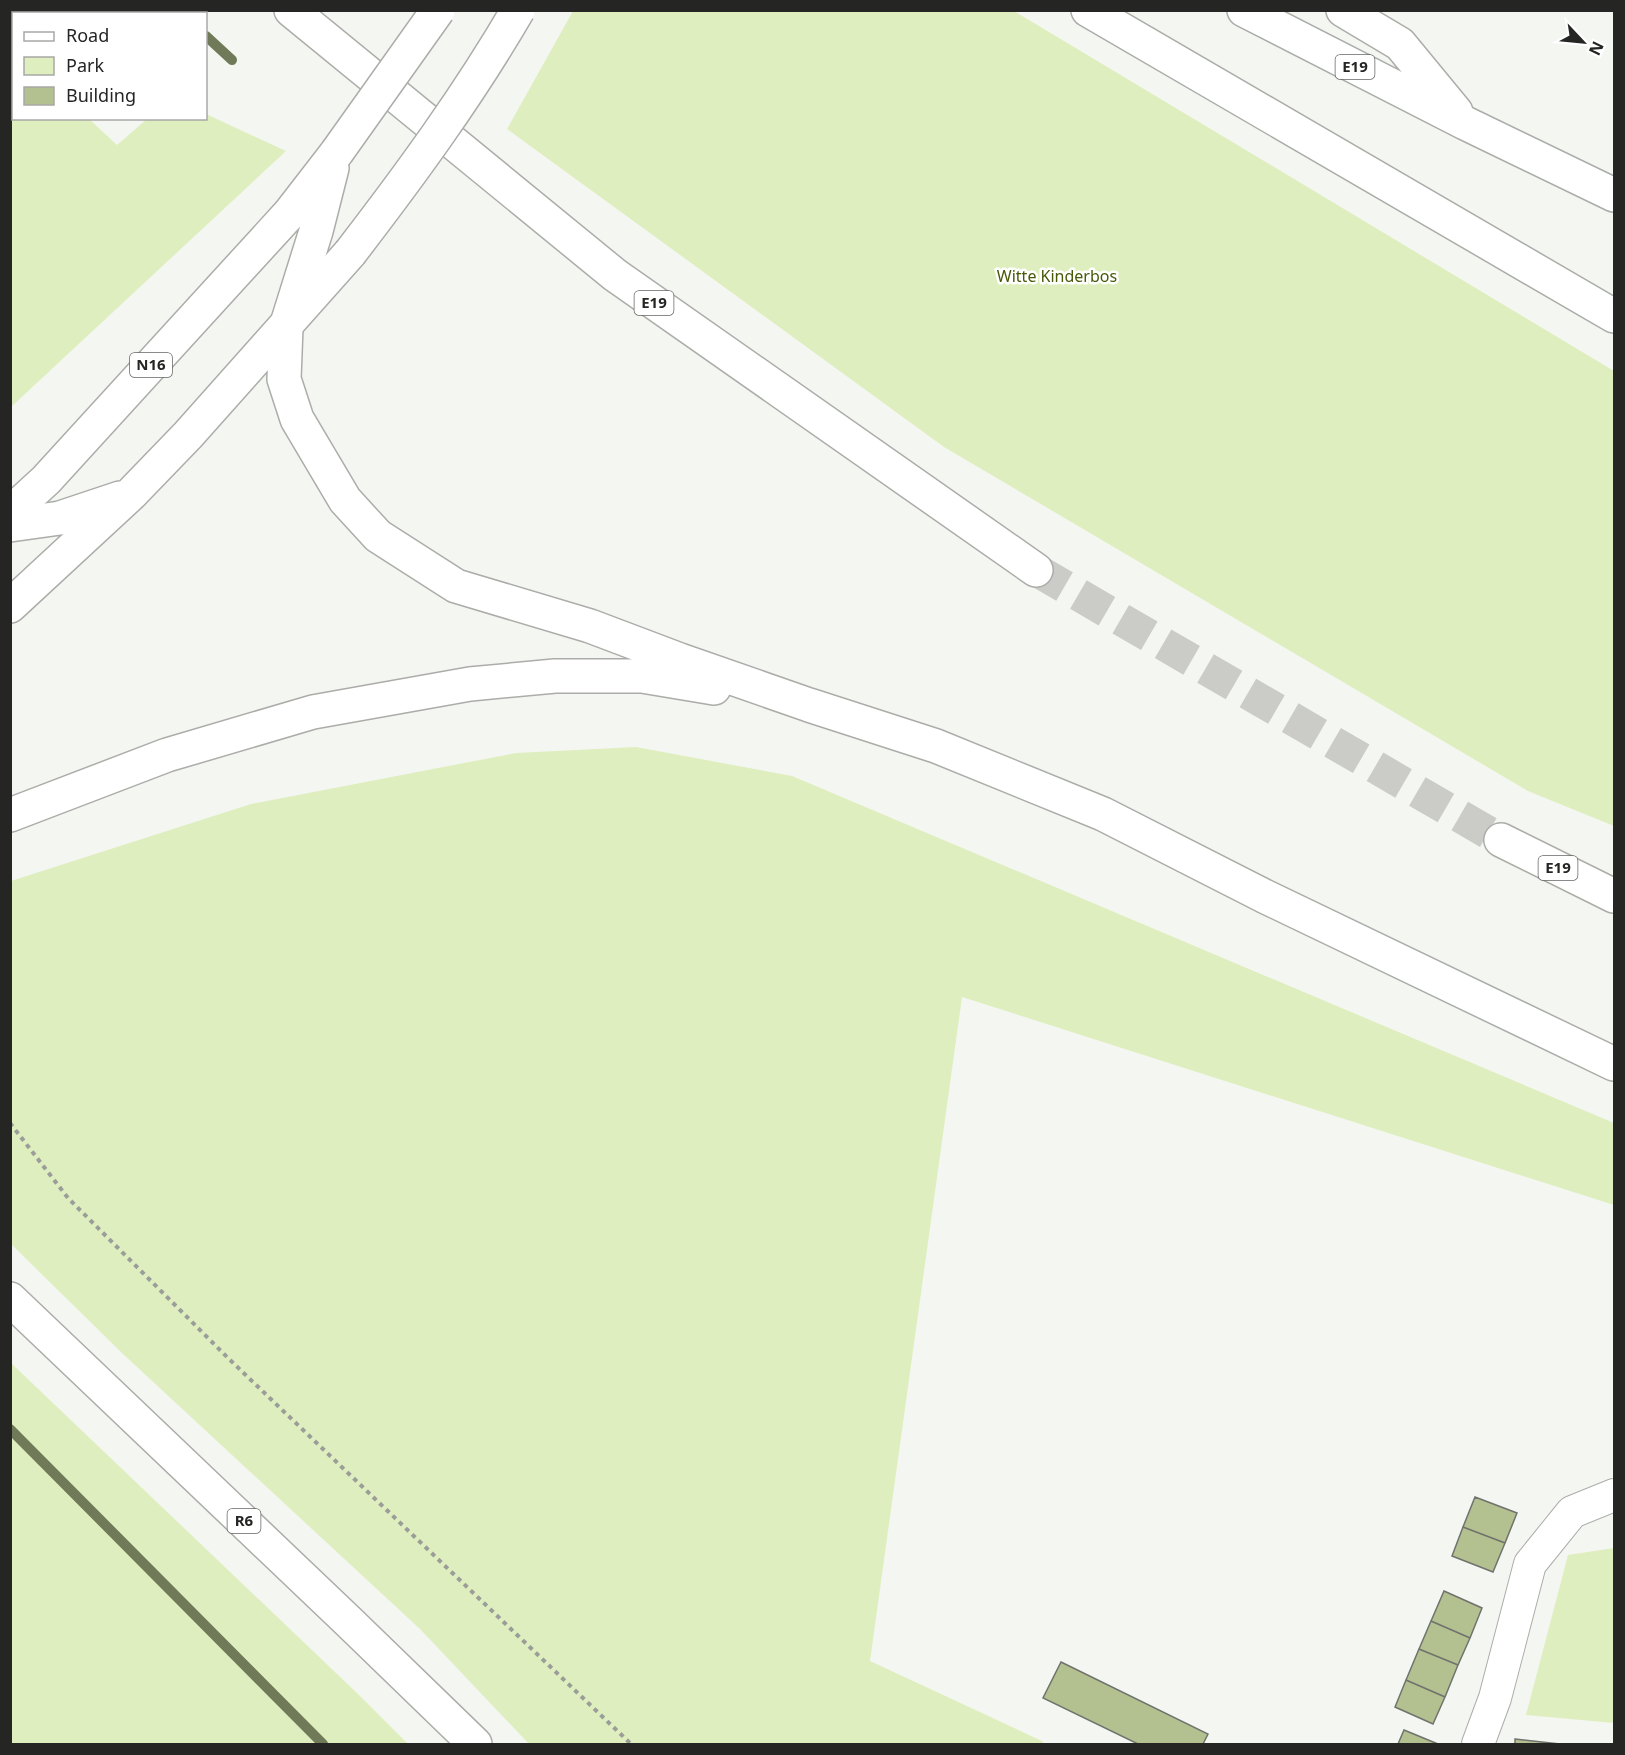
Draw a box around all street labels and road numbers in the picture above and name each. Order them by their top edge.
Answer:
road number: E19 [1336,55,1374,79]
road number: E19 [634,291,674,315]
road number: N16 [130,353,172,377]
road number: E19 [1538,856,1578,880]
road number: R6 [228,1509,260,1533]

